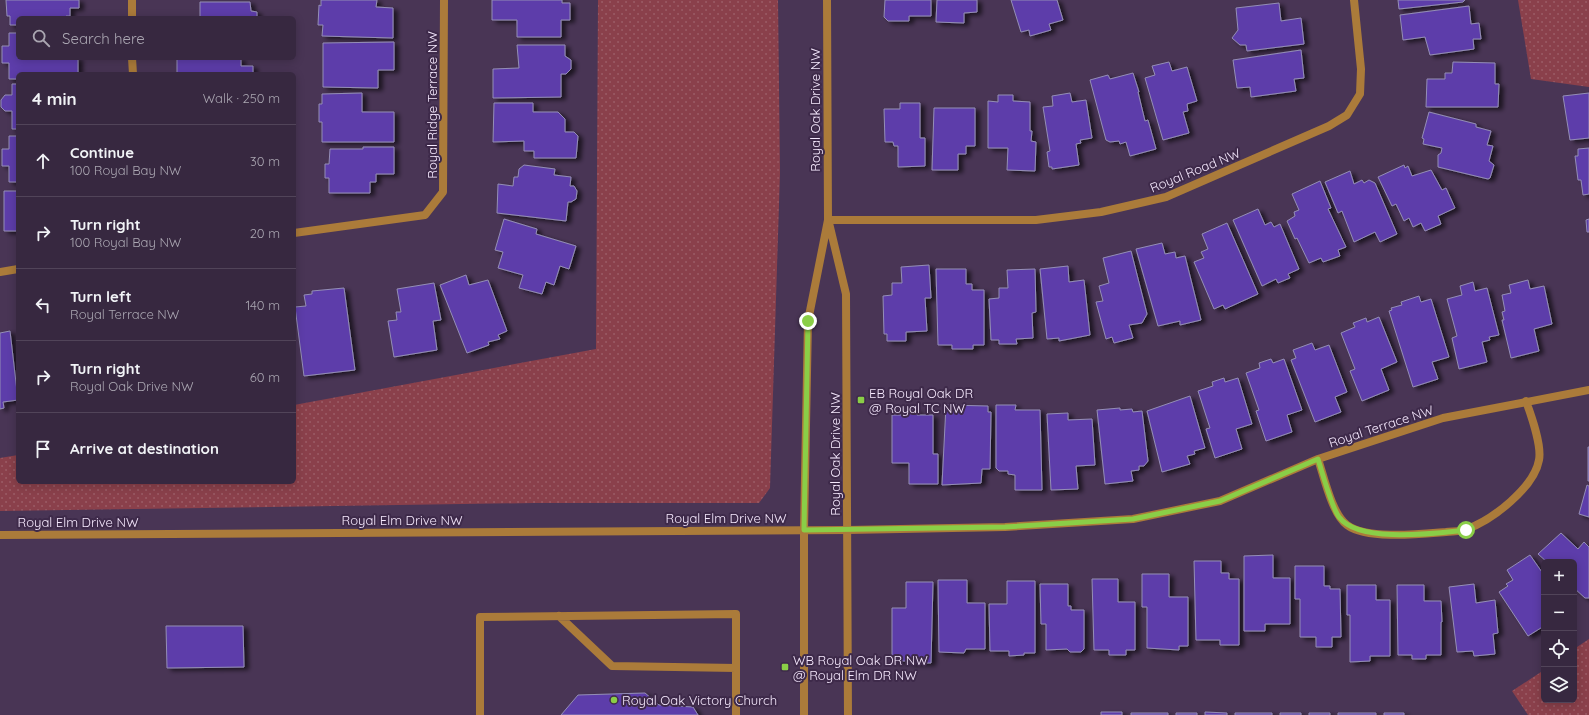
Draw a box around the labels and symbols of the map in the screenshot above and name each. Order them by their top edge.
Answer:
street label: Royal Ridge Terrace NW [424,31,440,179]
street label: Royal Oak Drive NW [807,48,823,172]
street label: Royal Road NW [1147,144,1243,195]
route end [799,312,817,330]
place label: EB Royal Oak DR @ Royal TC NW [869,385,973,416]
street label: Royal Oak Drive NW [827,392,843,516]
marker: EB Royal Oak DR @ Royal TC NW [856,395,866,405]
street label: Royal Terrace NW [1327,401,1436,451]
street label: Royal Elm Drive NW [666,510,787,526]
street label: Royal Elm Drive NW [342,512,463,528]
street label: Royal Elm Drive NW [18,514,139,530]
route start [1457,521,1475,539]
place label: WB Royal Oak DR NW @ Royal Elm DR NW [793,652,928,683]
marker: WB Royal Oak DR NW @ Royal Elm DR NW [780,662,790,672]
place label: Royal Oak Victory Church [622,692,777,708]
marker: Royal Oak Victory Church [609,695,619,705]

